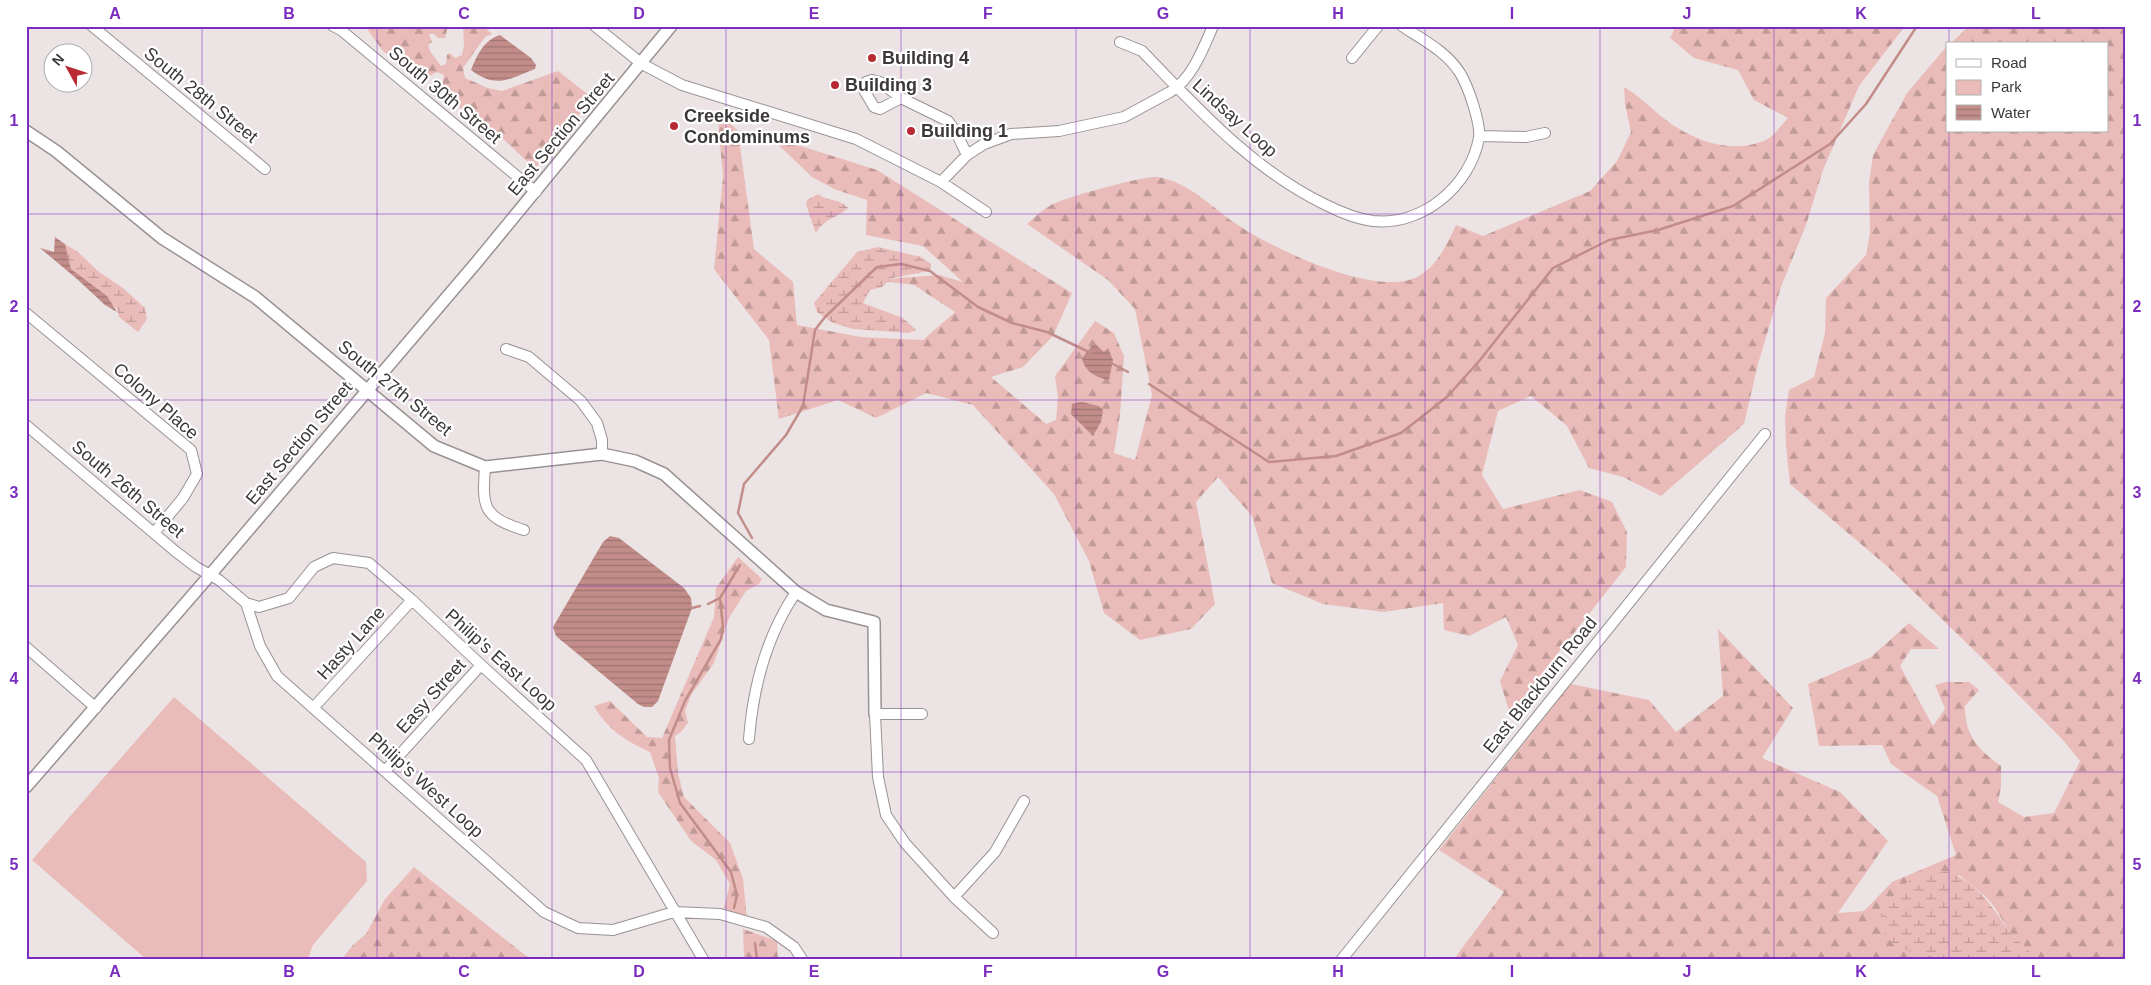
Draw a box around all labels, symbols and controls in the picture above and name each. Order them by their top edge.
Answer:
text: A [109,5,121,22]
text: B [283,5,295,22]
text: C [458,5,470,22]
text: D [633,5,645,22]
text: E [809,5,820,22]
text: F [983,5,993,22]
text: G [1157,5,1169,22]
text: H [1332,5,1344,22]
text: I [1510,5,1514,22]
text: J [1683,5,1691,22]
text: K [1855,5,1867,22]
text: L [2031,5,2041,22]
north arrow [42,42,92,92]
street label: South 30th Street [385,42,505,148]
legend [1946,42,2108,132]
street label: South 28th Street [140,43,262,147]
place label: Building 4 [882,48,969,68]
text: N [49,51,67,69]
marker: Building 4 [866,52,878,64]
text: Road [1991,54,2027,71]
street label: East Section Street [504,69,618,199]
place label: Building 3 [845,75,932,95]
street label: Lindsay Loop [1189,75,1281,161]
text: Park [1991,78,2022,95]
marker: Building 3 [829,79,841,91]
text: Water [1991,104,2030,121]
place label: Creekside Condominums [684,106,810,147]
text: 1 [10,112,19,129]
text: 1 [2133,112,2142,129]
marker: Creekside Condominums [668,120,680,132]
place label: Building 1 [921,121,1008,141]
marker: Building 1 [905,125,917,137]
text: 2 [10,298,19,315]
text: 2 [2133,298,2142,315]
street label: South 27th Street [334,336,456,440]
street label: Colony Place [109,359,203,443]
street label: East Section Street [242,378,356,508]
street label: South 26th Street [68,436,188,542]
text: 3 [10,484,19,501]
text: 3 [2133,484,2142,501]
street label: Hasty Lane [313,602,389,684]
street label: Philip's East Loop [441,605,561,715]
street label: East Blackburn Road [1479,613,1601,757]
street label: Easy Street [392,655,470,737]
text: 4 [10,670,19,687]
text: 4 [2133,670,2142,687]
street label: Philip's West Loop [365,728,487,842]
text: 5 [10,856,19,873]
text: 5 [2133,856,2142,873]
text: A [109,963,121,980]
text: B [283,963,295,980]
text: C [458,963,470,980]
text: D [633,963,645,980]
text: E [809,963,820,980]
text: F [983,963,993,980]
text: G [1157,963,1169,980]
text: H [1332,963,1344,980]
text: I [1510,963,1514,980]
text: J [1683,963,1691,980]
text: K [1855,963,1867,980]
text: L [2031,963,2041,980]

